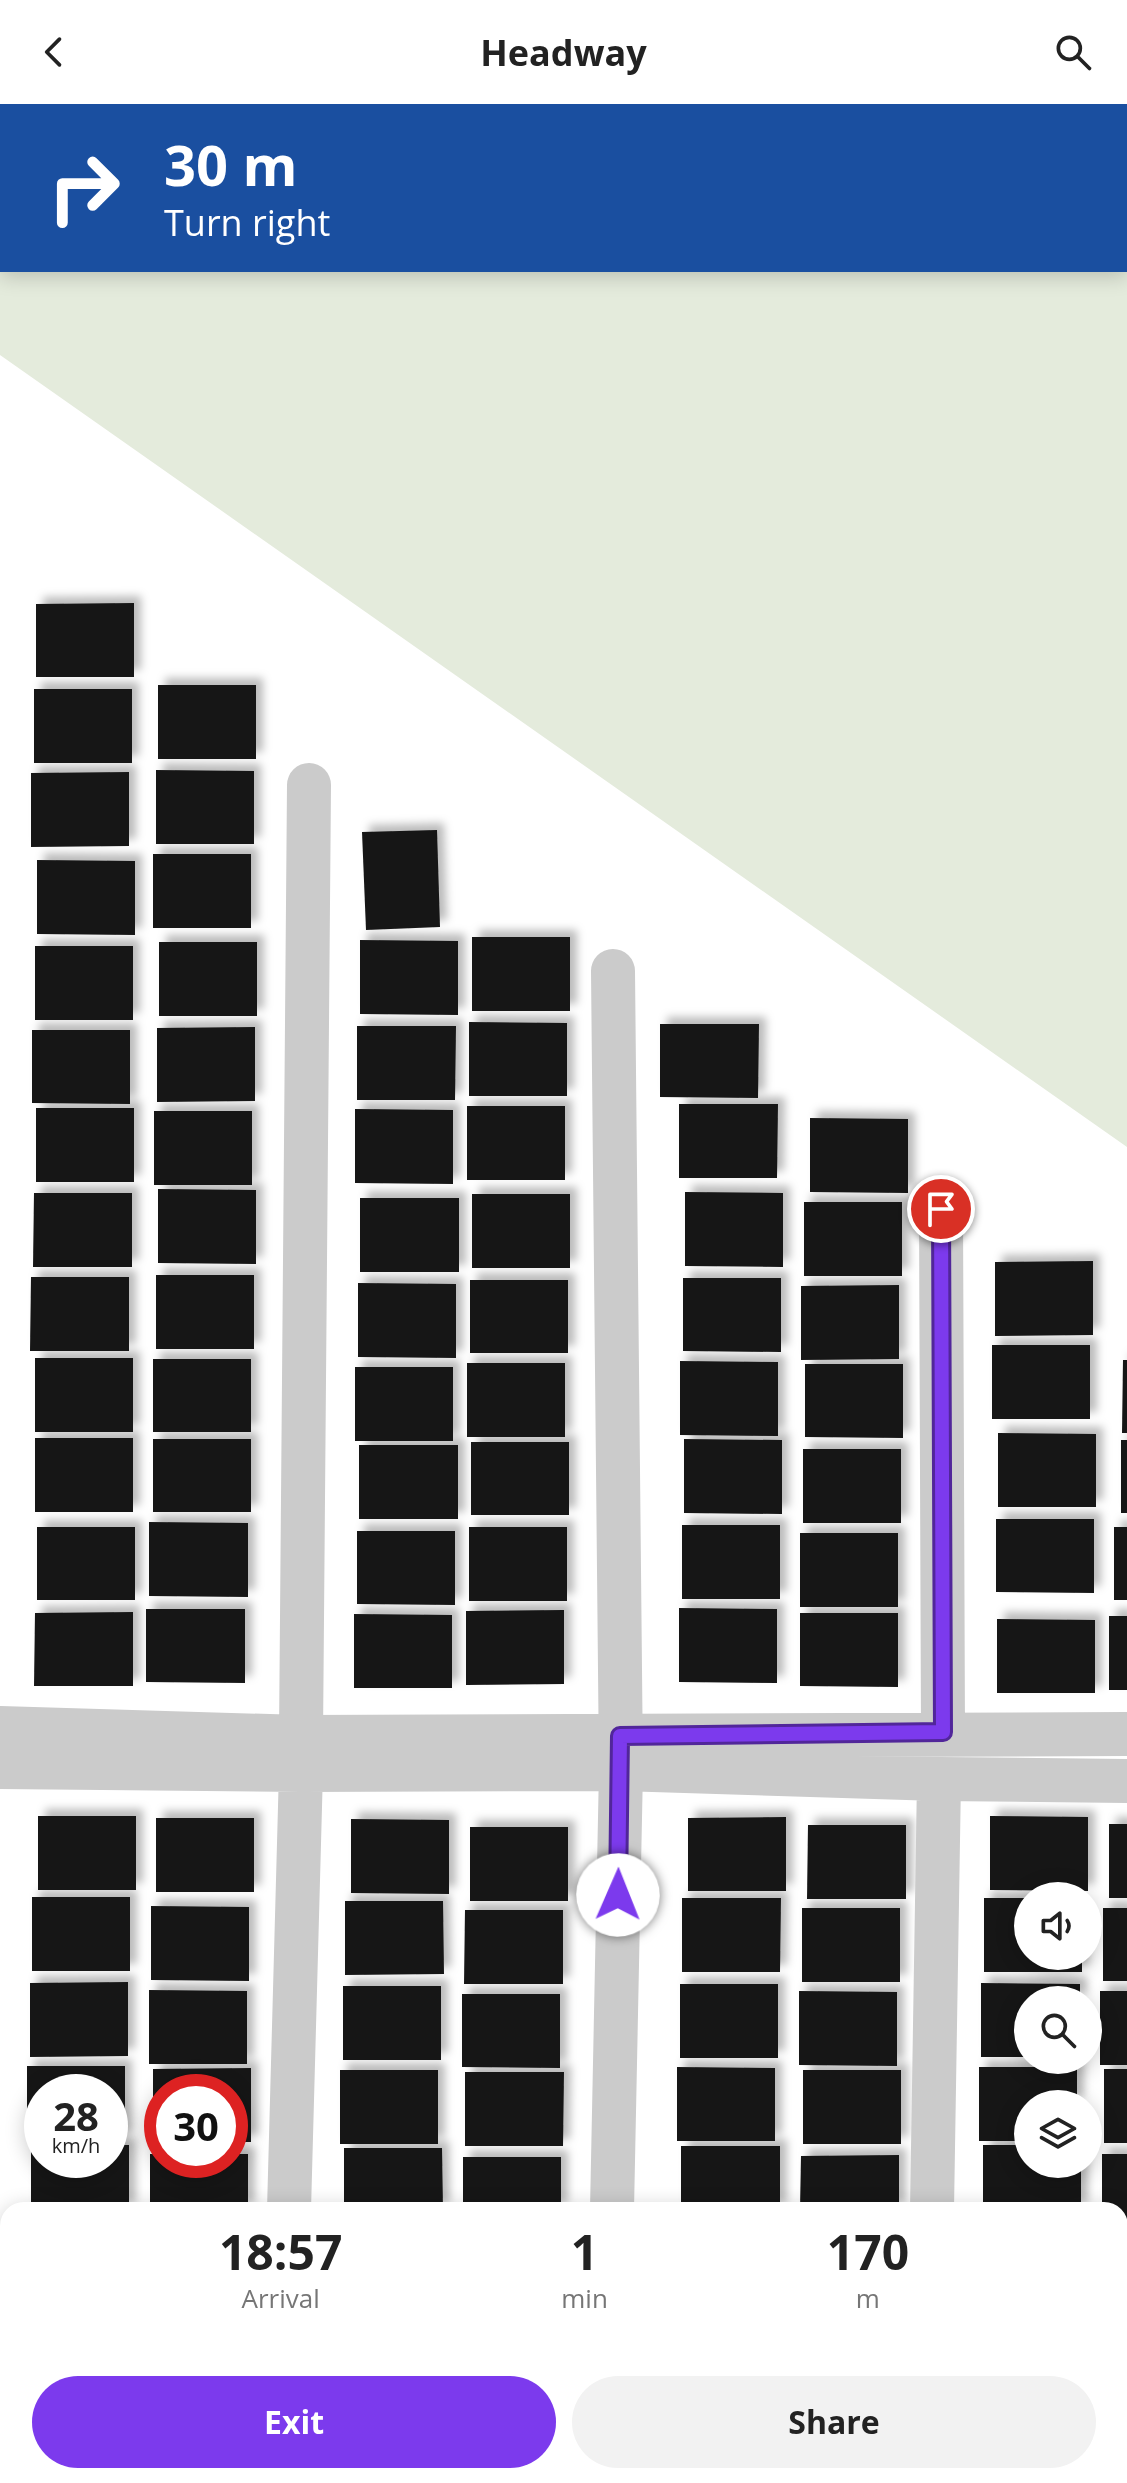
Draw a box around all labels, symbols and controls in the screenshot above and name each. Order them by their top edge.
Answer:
text: Headway [480,28,647,77]
icon: back [32,30,76,74]
icon: search [1051,30,1095,74]
text: 30 m [164,126,298,202]
icon: right [32,136,136,240]
text: Turn right [164,198,330,247]
pin [907,1175,975,1243]
icon: arrive [919,1187,963,1231]
position arrow [576,1853,660,1937]
map controls [1014,1882,1102,2178]
button: sound [1014,1882,1102,1970]
button: search [1014,1986,1102,2074]
speed limit sign: 30 [144,2074,248,2178]
text: 28 [53,2088,99,2143]
button: layers [1014,2090,1102,2178]
text: km/h [52,2132,100,2159]
text: 18:57 [219,2219,342,2284]
text: 1 [571,2219,598,2284]
text: 170 [827,2219,909,2284]
text: Arrival [241,2280,320,2316]
text: min [561,2280,608,2316]
text: m [856,2280,880,2316]
button: Exit [32,2376,556,2468]
button: Share [572,2376,1096,2468]

